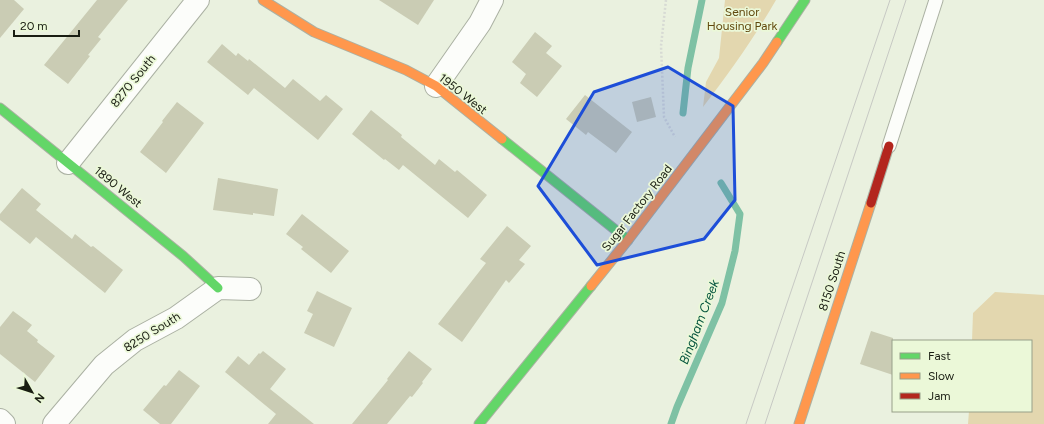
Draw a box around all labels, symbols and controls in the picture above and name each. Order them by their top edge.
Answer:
park label: Senior Housing Park [707,5,777,33]
scale bar [14,12,79,38]
text: 20 m [20,19,48,33]
street label: 8270 South [108,52,159,110]
street label: 1950 West [436,71,490,117]
street label: Sugar Factory Road [599,162,675,254]
street label: 1890 West [91,163,145,211]
street label: 8150 South [816,249,848,313]
water label: Bingham Creek [676,277,722,366]
street label: 8250 South [121,309,183,355]
legend [892,340,1032,412]
text: Fast [928,349,951,363]
text: Slow [928,369,955,383]
north arrow [12,372,52,412]
text: Jam [928,389,951,403]
text: N [32,391,47,405]

